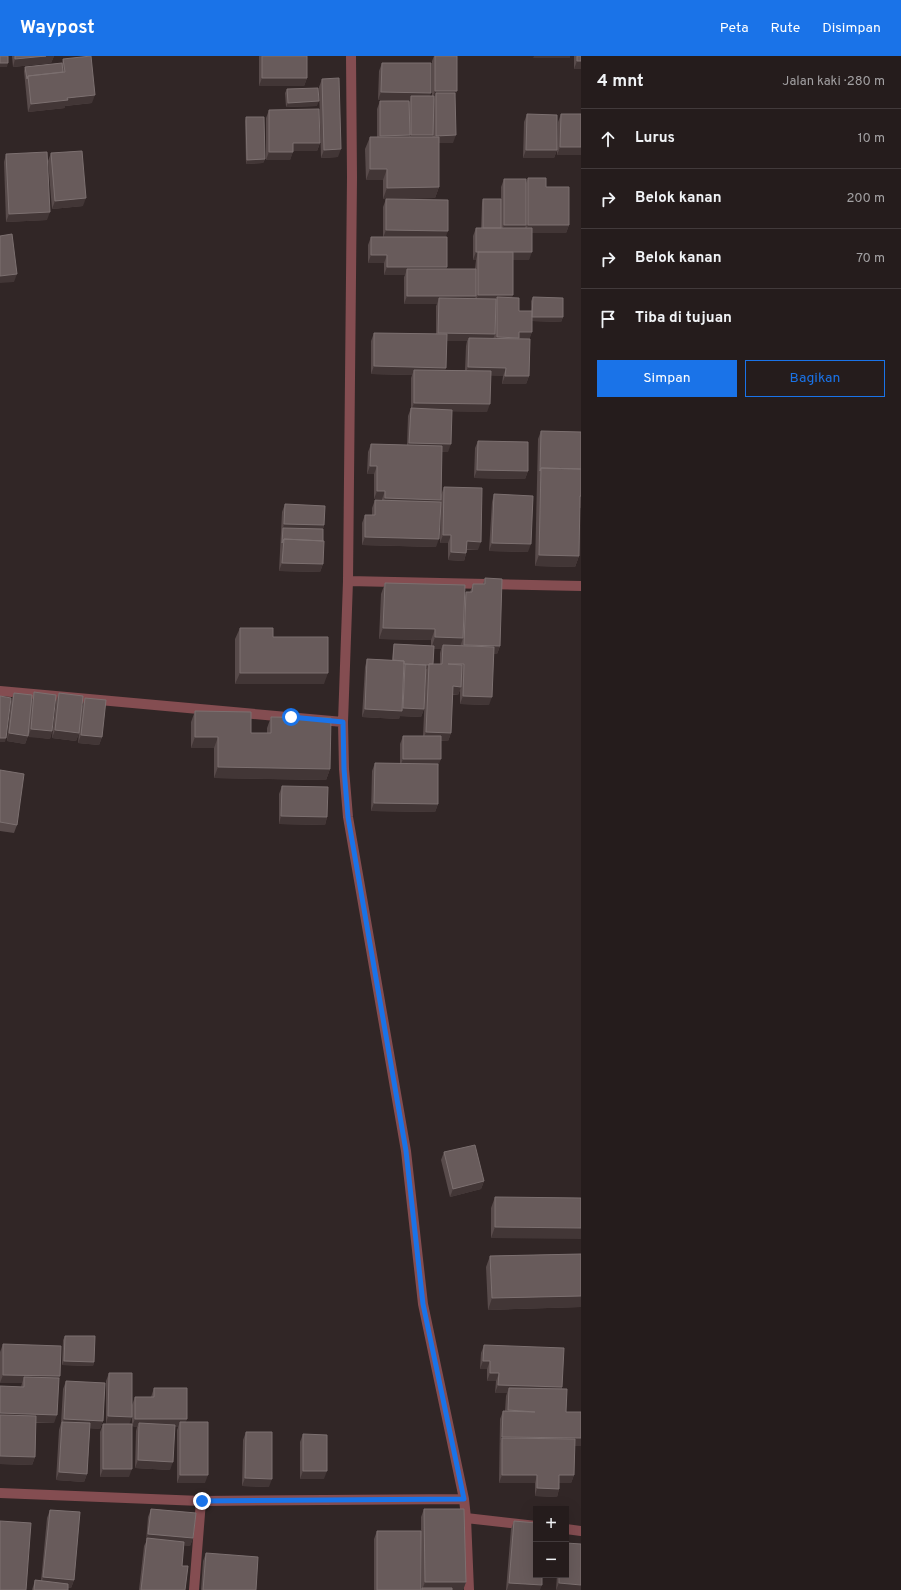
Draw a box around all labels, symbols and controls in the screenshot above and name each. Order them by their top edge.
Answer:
text: Waypost [20,16,95,40]
text: Peta [720,20,749,37]
text: Rute [771,20,800,37]
text: Disimpan [822,20,881,37]
text: 4 mnt [597,71,644,93]
text: Jalan kaki · 280 m [782,74,885,90]
icon: ahead [597,128,619,150]
text: Lurus [635,129,675,148]
text: 10 m [858,131,885,147]
icon: right [597,188,619,210]
text: Belok kanan [635,189,722,208]
text: 200 m [846,191,885,207]
icon: right [597,248,619,270]
text: Belok kanan [635,249,722,268]
text: 70 m [856,251,885,267]
icon: arrive [597,308,619,330]
text: Tiba di tujuan [635,309,732,328]
button: Simpan [597,360,737,397]
button: Bagikan [745,360,885,397]
route start [282,708,300,726]
route end [193,1492,211,1510]
map controls [533,1506,569,1578]
button: + [533,1506,569,1542]
button: − [533,1542,569,1578]

